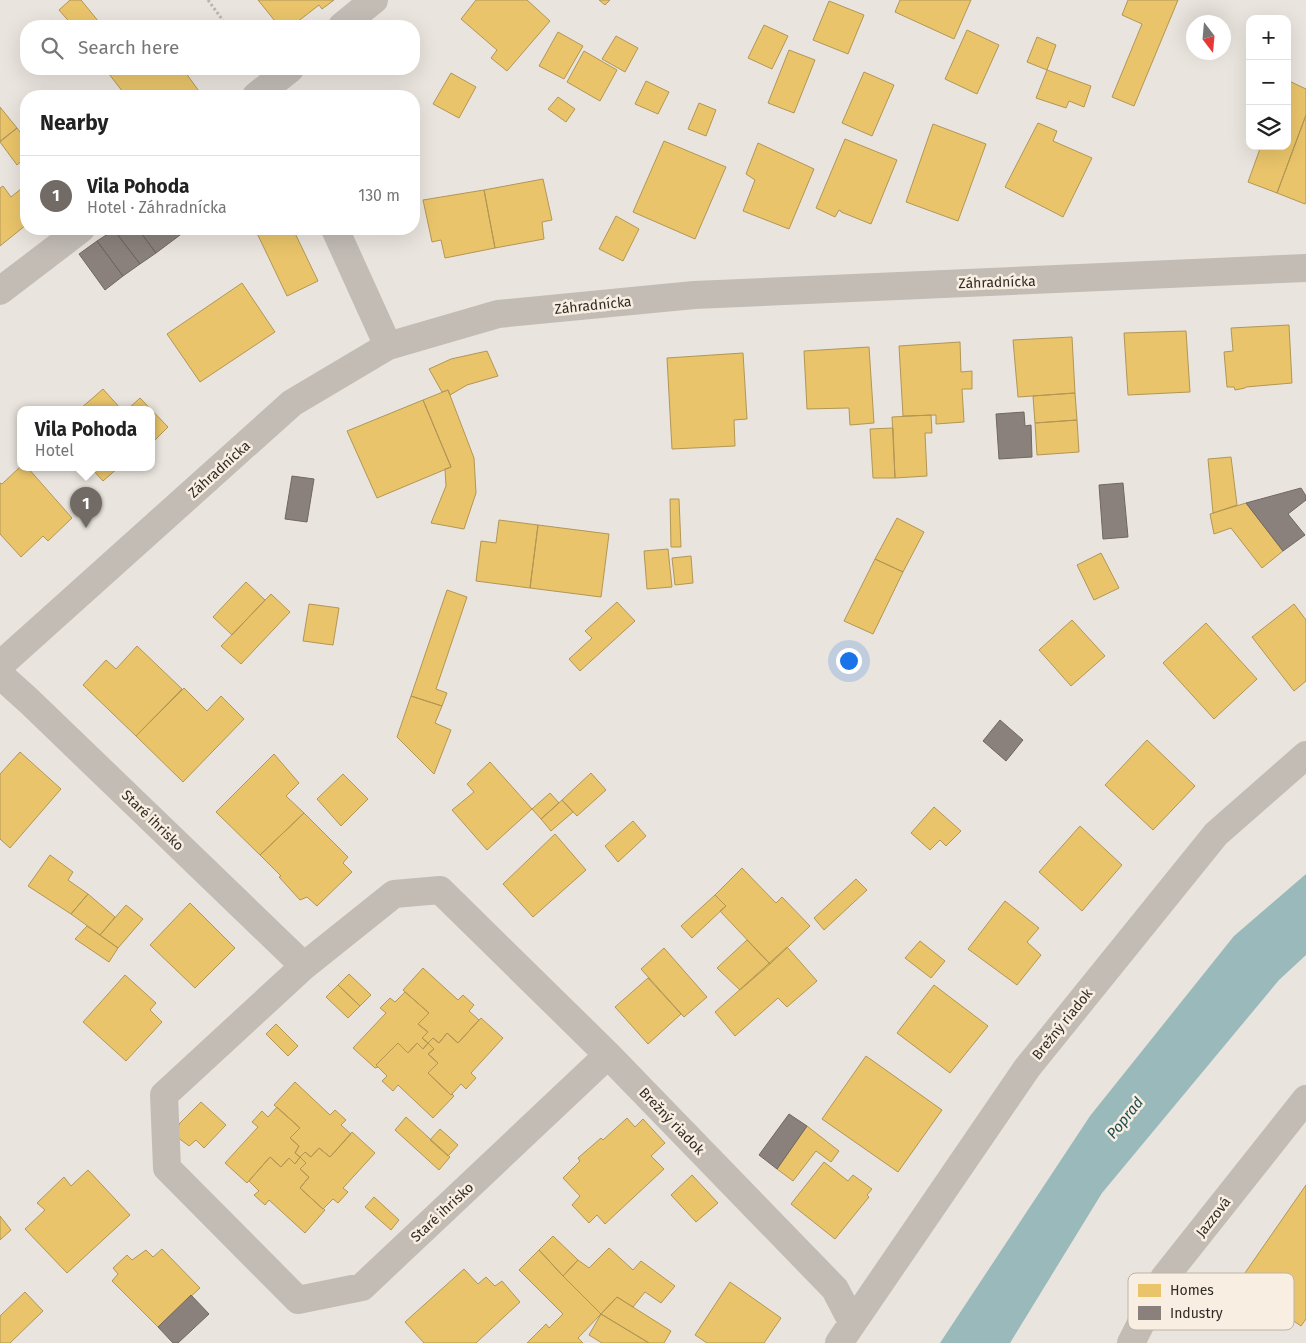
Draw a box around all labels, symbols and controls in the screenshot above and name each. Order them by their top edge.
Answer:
north arrow [1186,15,1231,60]
map controls [1246,15,1291,150]
button: + [1246,15,1291,60]
search box [20,20,420,75]
icon: search [38,34,66,62]
text: Search here [78,36,179,59]
button: − [1246,60,1291,105]
button: layers [1246,105,1291,150]
text: Nearby [40,110,108,136]
text: Vila Pohoda [87,175,189,198]
text: 1 [52,186,60,205]
text: 130 m [358,186,400,205]
text: Hotel · Záhradnícka [87,198,227,217]
street label: Záhradnícka [958,273,1036,292]
street label: Záhradnícka [554,293,632,318]
popup [17,406,155,471]
text: Vila Pohoda [35,418,137,441]
street label: Záhradnícka [185,437,254,502]
text: Hotel [35,441,74,460]
pin: 1 [70,487,102,528]
your location [836,648,862,674]
street label: Staré ihrisko [118,787,187,854]
street label: Brežný riadok [1029,985,1097,1063]
street label: Brežný riadok [635,1084,708,1159]
water label: Poprad [1103,1093,1147,1142]
street label: Staré ihrisko [407,1179,477,1246]
street label: Jazzová [1192,1194,1234,1241]
legend [1128,1273,1294,1330]
text: Homes [1170,1282,1214,1299]
text: Industry [1170,1305,1223,1322]

